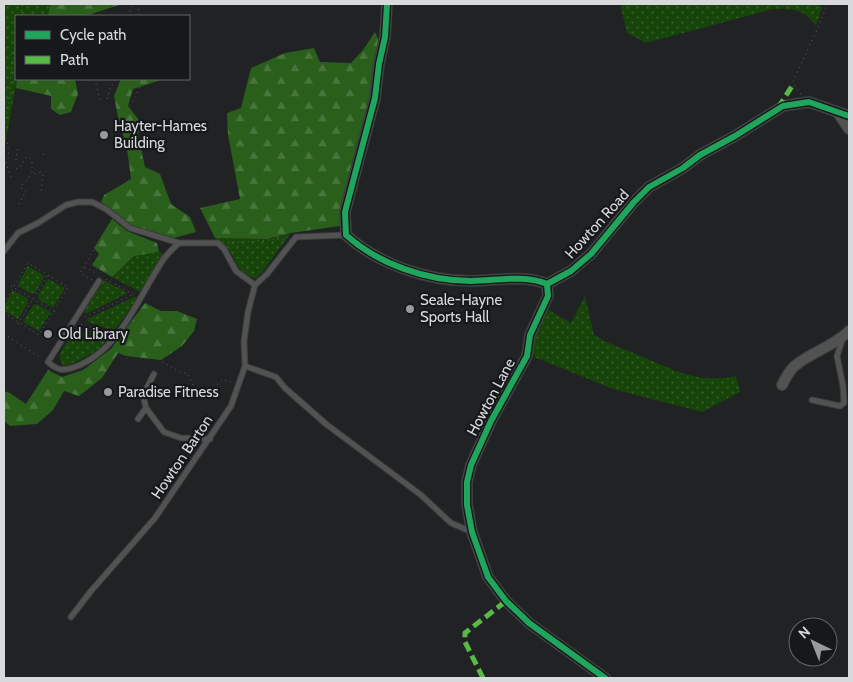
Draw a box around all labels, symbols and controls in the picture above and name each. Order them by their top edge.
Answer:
legend [15,15,190,80]
text: Cycle path [60,26,126,44]
text: Path [60,51,89,69]
place label: Hayter-Hames Building [114,117,207,152]
marker: Hayter-Hames Building [98,129,110,141]
street label: Howton Road [561,186,633,262]
place label: Seale-Hayne Sports Hall [420,291,502,326]
marker: Seale-Hayne Sports Hall [404,303,416,315]
place label: Old Library [58,325,128,343]
marker: Old Library [42,328,54,340]
street label: Howton Lane [463,355,519,439]
place label: Paradise Fitness [118,383,219,401]
marker: Paradise Fitness [102,386,114,398]
street label: Howton Barton [147,412,217,502]
north arrow [788,617,838,667]
text: N [794,623,814,642]

